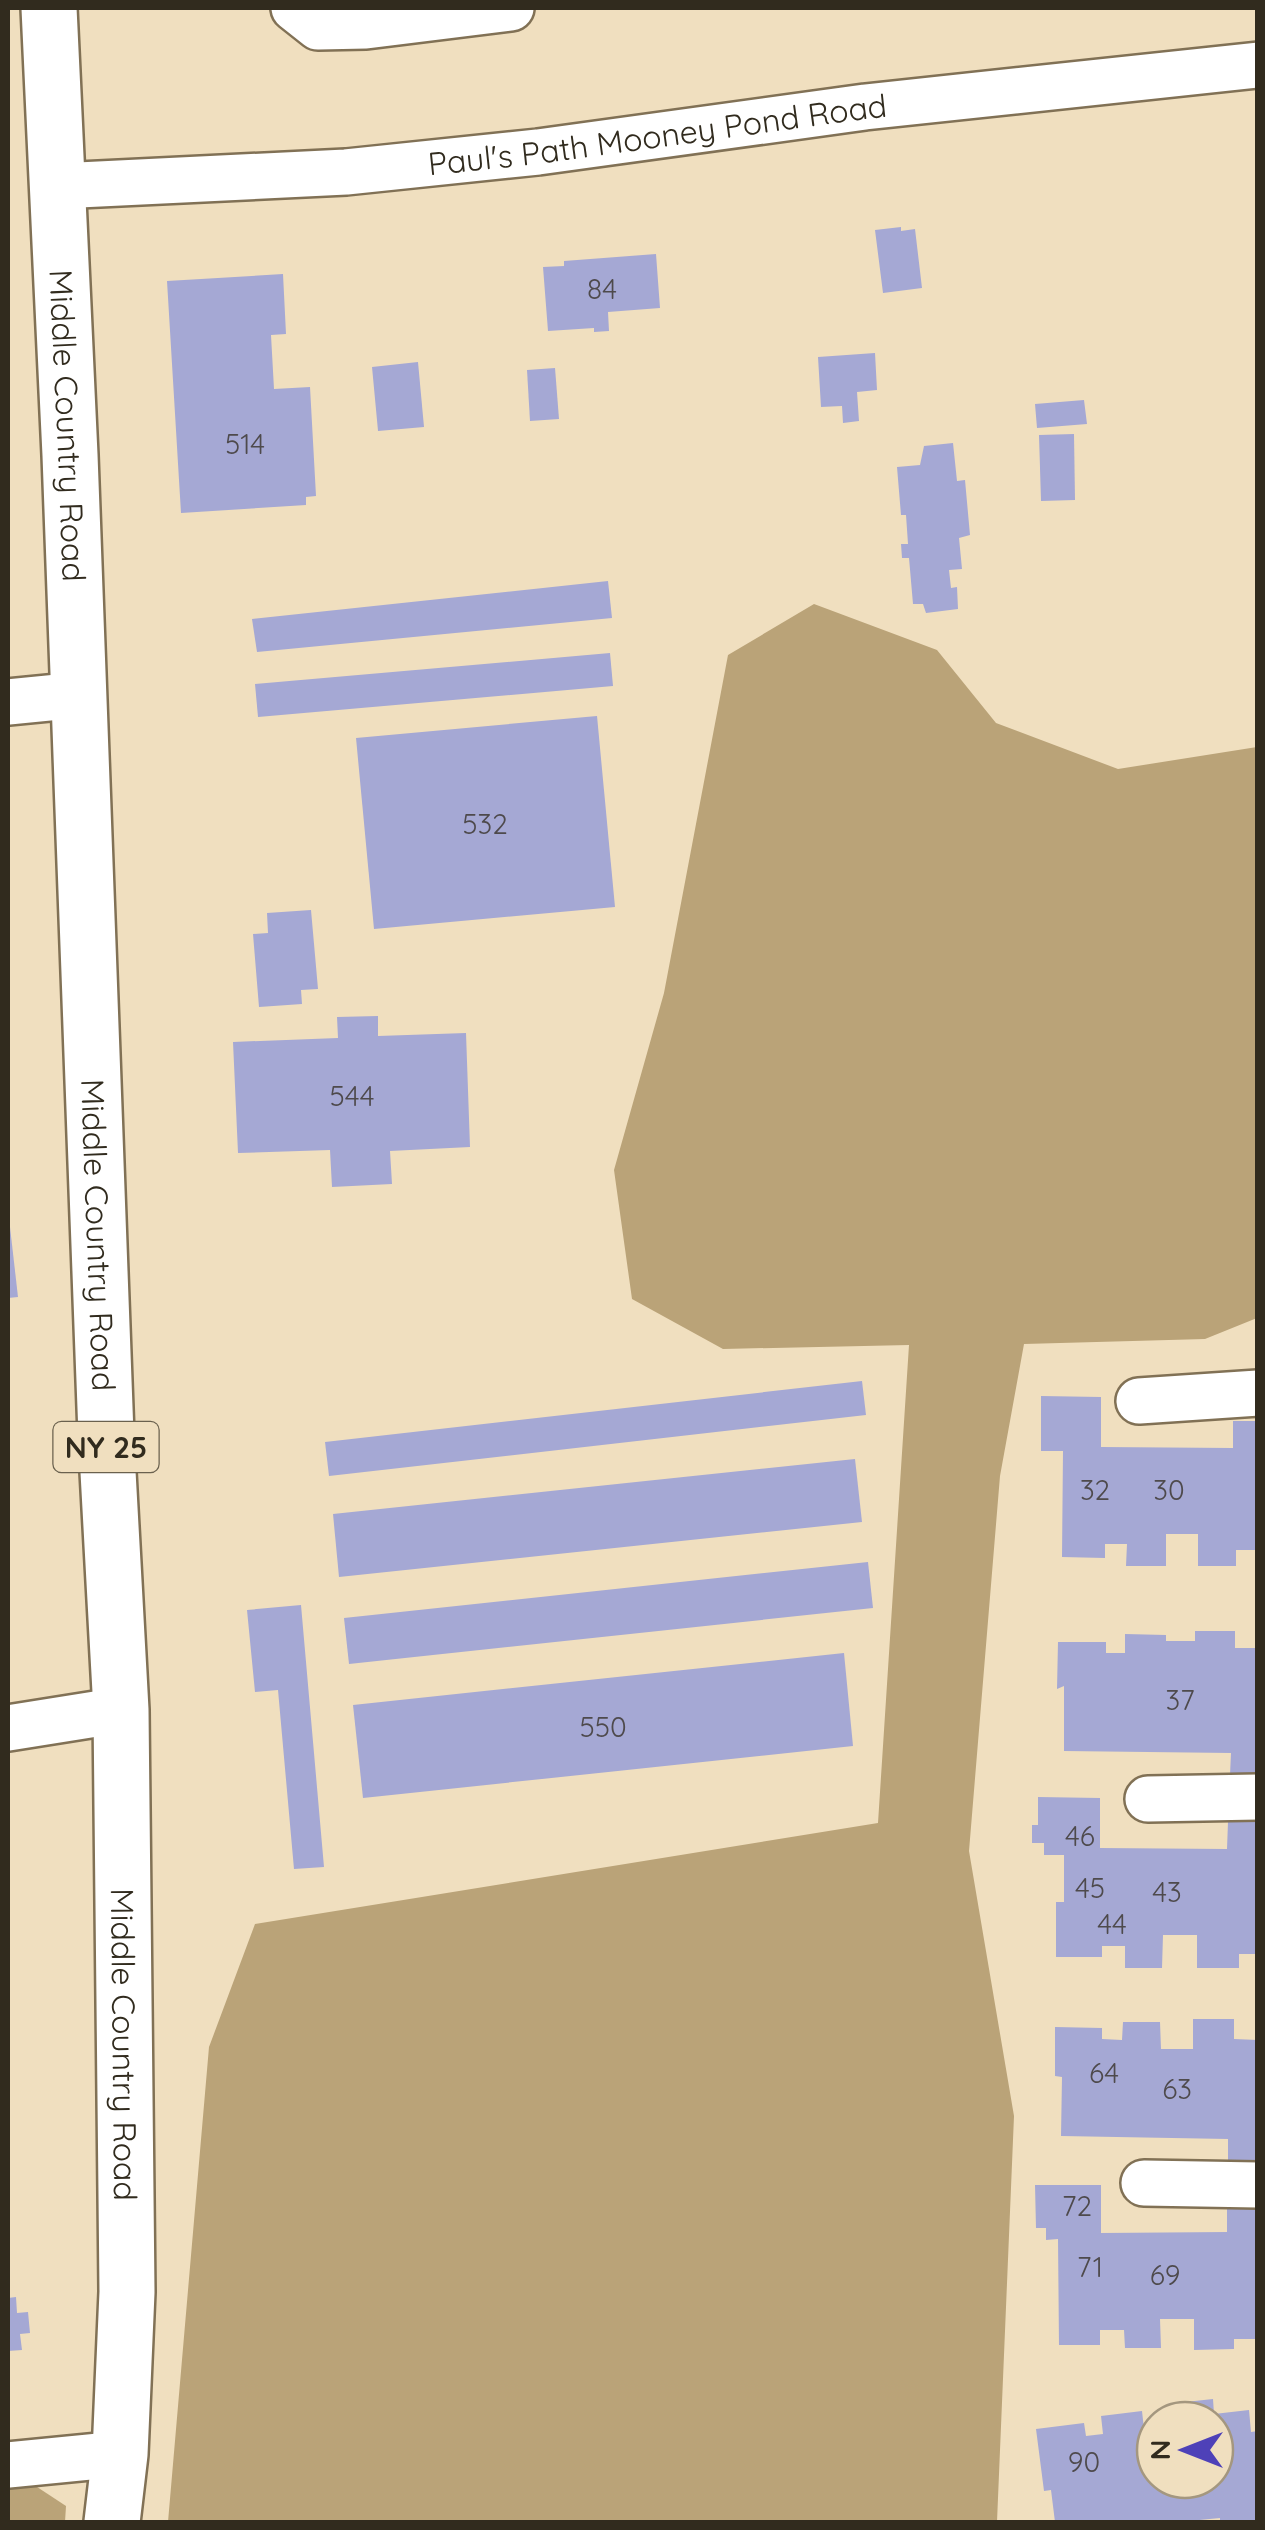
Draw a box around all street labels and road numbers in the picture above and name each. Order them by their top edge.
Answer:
street label: Paul's Path Mooney Pond Road [426,85,889,183]
street label: Middle Country Road [41,269,95,582]
street label: Middle Country Road [73,1078,124,1392]
road number: NY 25 [54,1422,158,1472]
street label: Middle Country Road [103,1888,146,2201]

